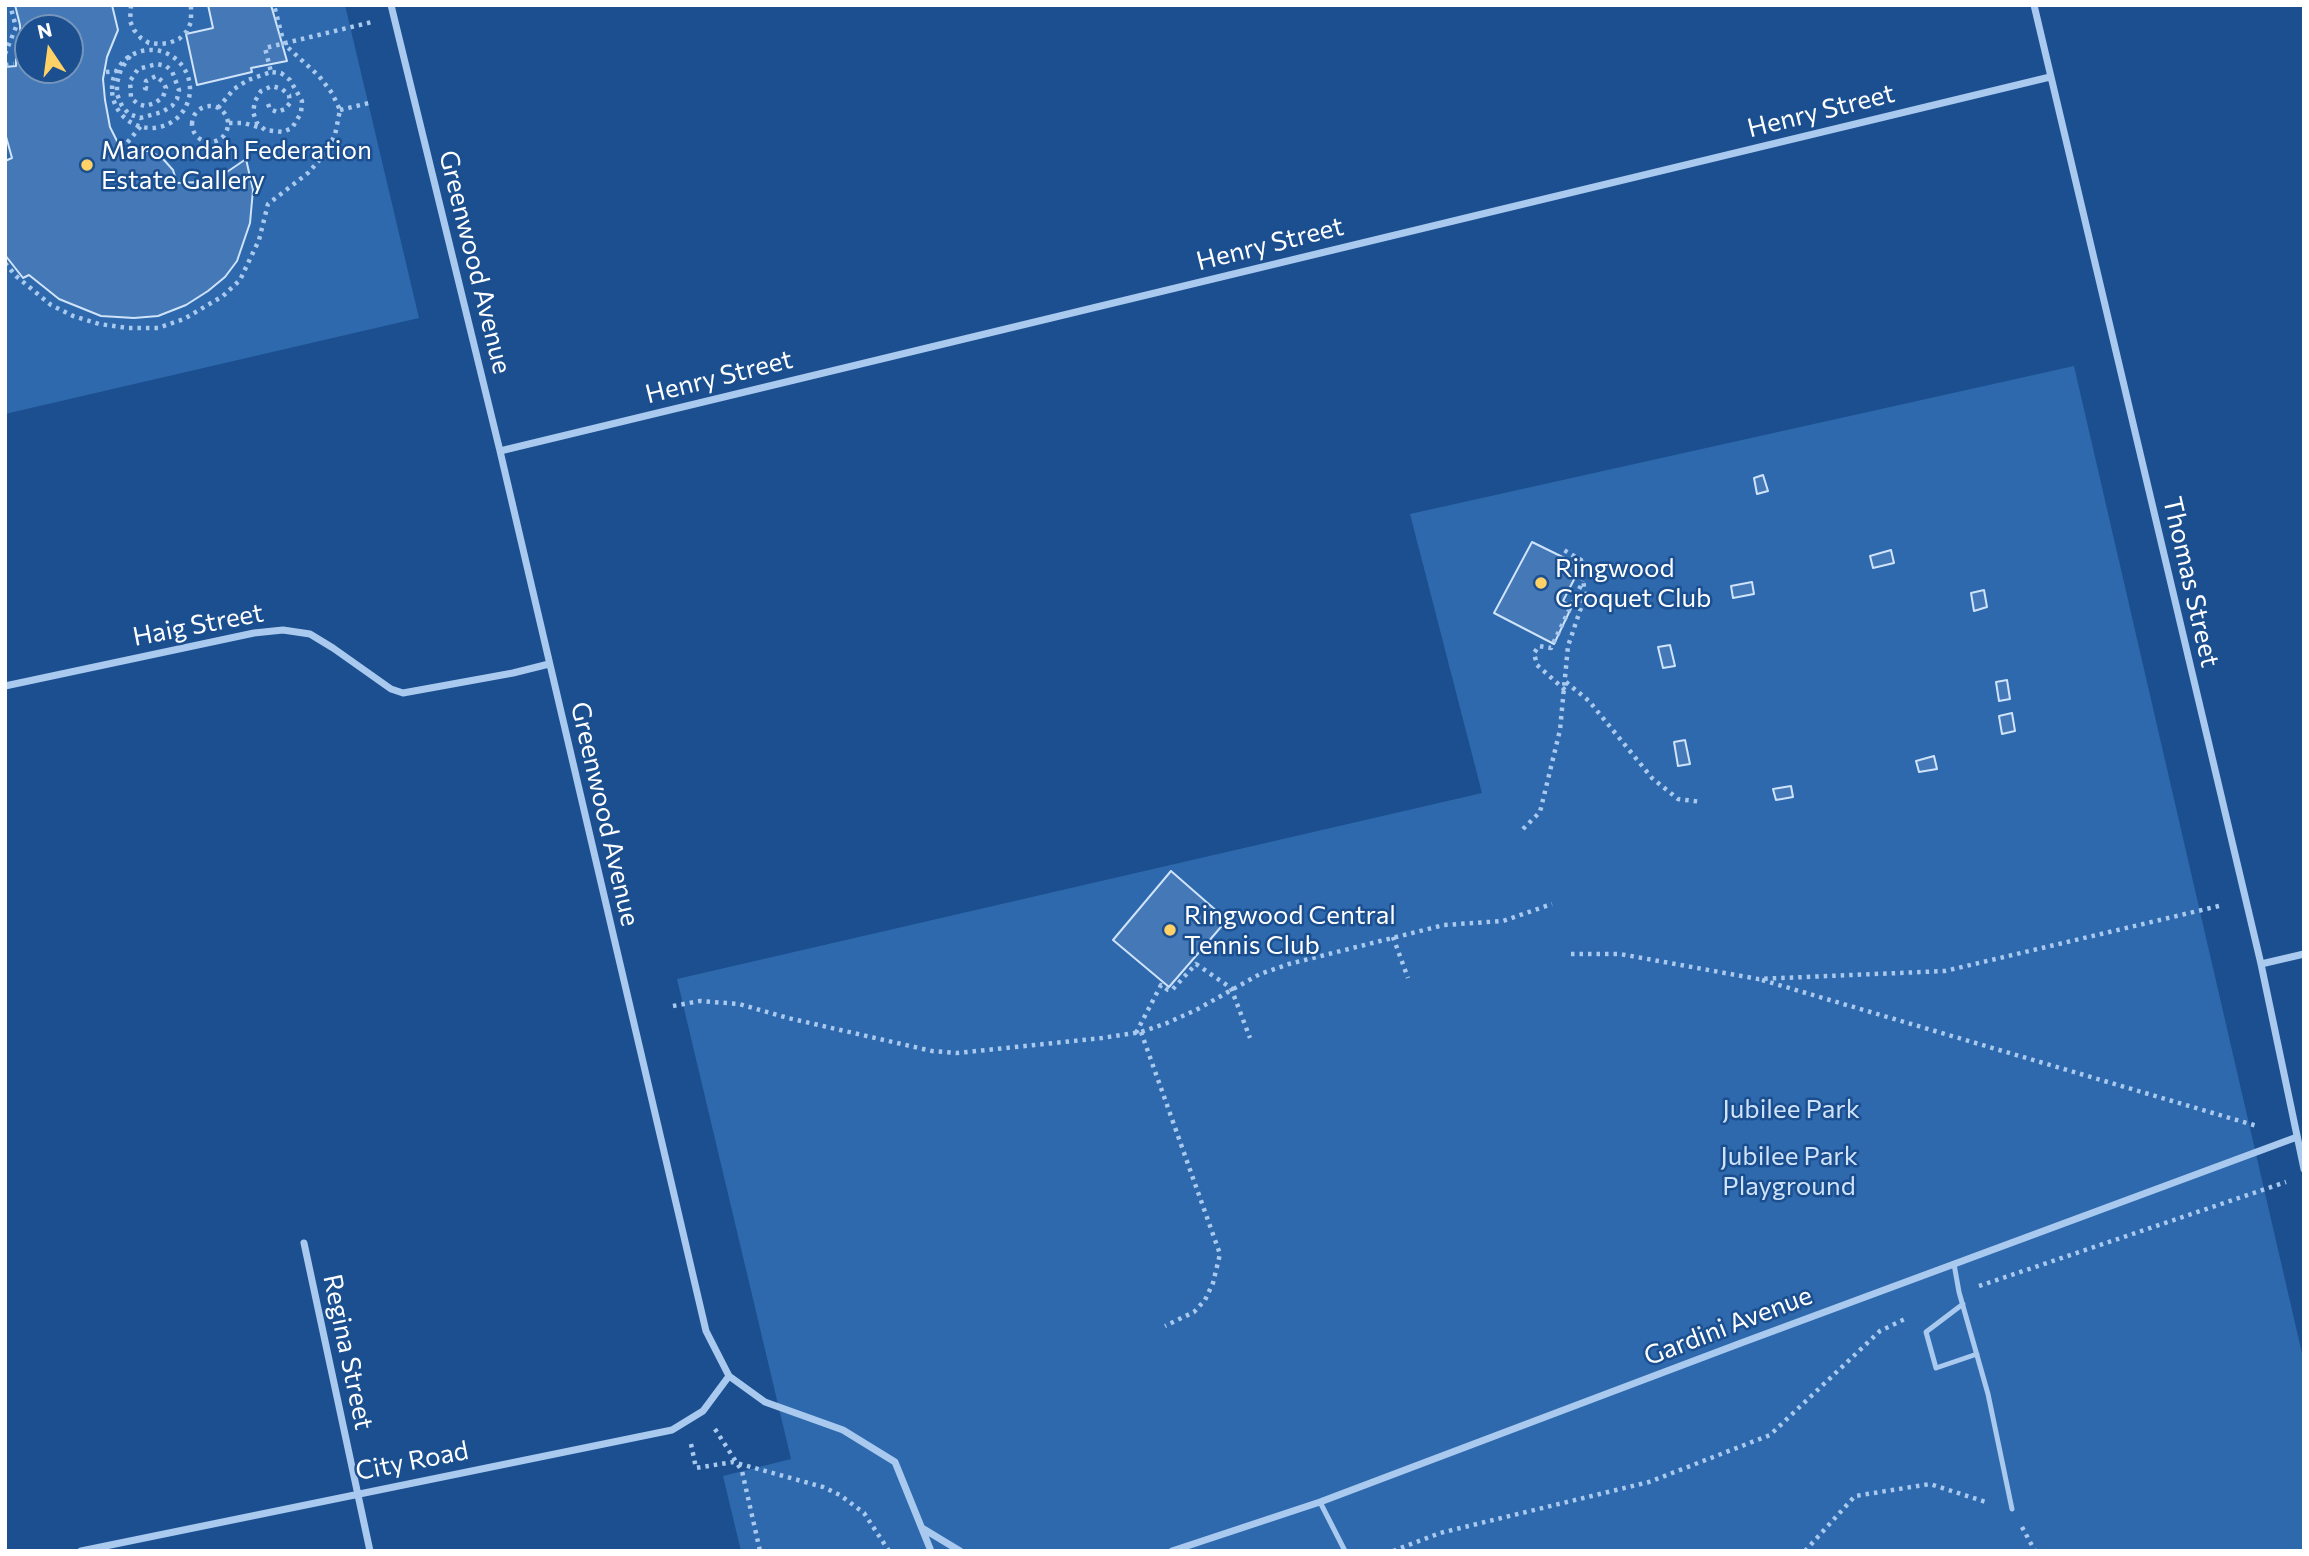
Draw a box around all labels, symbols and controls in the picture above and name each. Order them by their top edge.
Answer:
north arrow [14,14,84,84]
text: N [35,17,54,43]
street label: Henry Street [1744,78,1898,144]
place label: Maroondah Federation Estate Gallery [101,134,372,196]
street label: Greenwood Avenue [432,147,518,377]
marker: Maroondah Federation Estate Gallery [79,157,95,173]
street label: Henry Street [1193,211,1347,277]
street label: Henry Street [642,344,796,410]
street label: Thomas Street [2156,494,2226,670]
place label: Ringwood Croquet Club [1555,552,1711,614]
marker: Ringwood Croquet Club [1533,575,1549,591]
street label: Haig Street [130,597,266,653]
street label: Greenwood Avenue [564,699,646,929]
place label: Ringwood Central Tennis Club [1184,899,1396,960]
marker: Ringwood Central Tennis Club [1162,922,1178,938]
park label: Jubilee Park [1722,1093,1860,1125]
park label: Jubilee Park Playground [1720,1140,1858,1202]
street label: Regina Street [316,1271,380,1433]
street label: Gardini Avenue [1640,1280,1816,1372]
street label: City Road [353,1435,471,1487]

